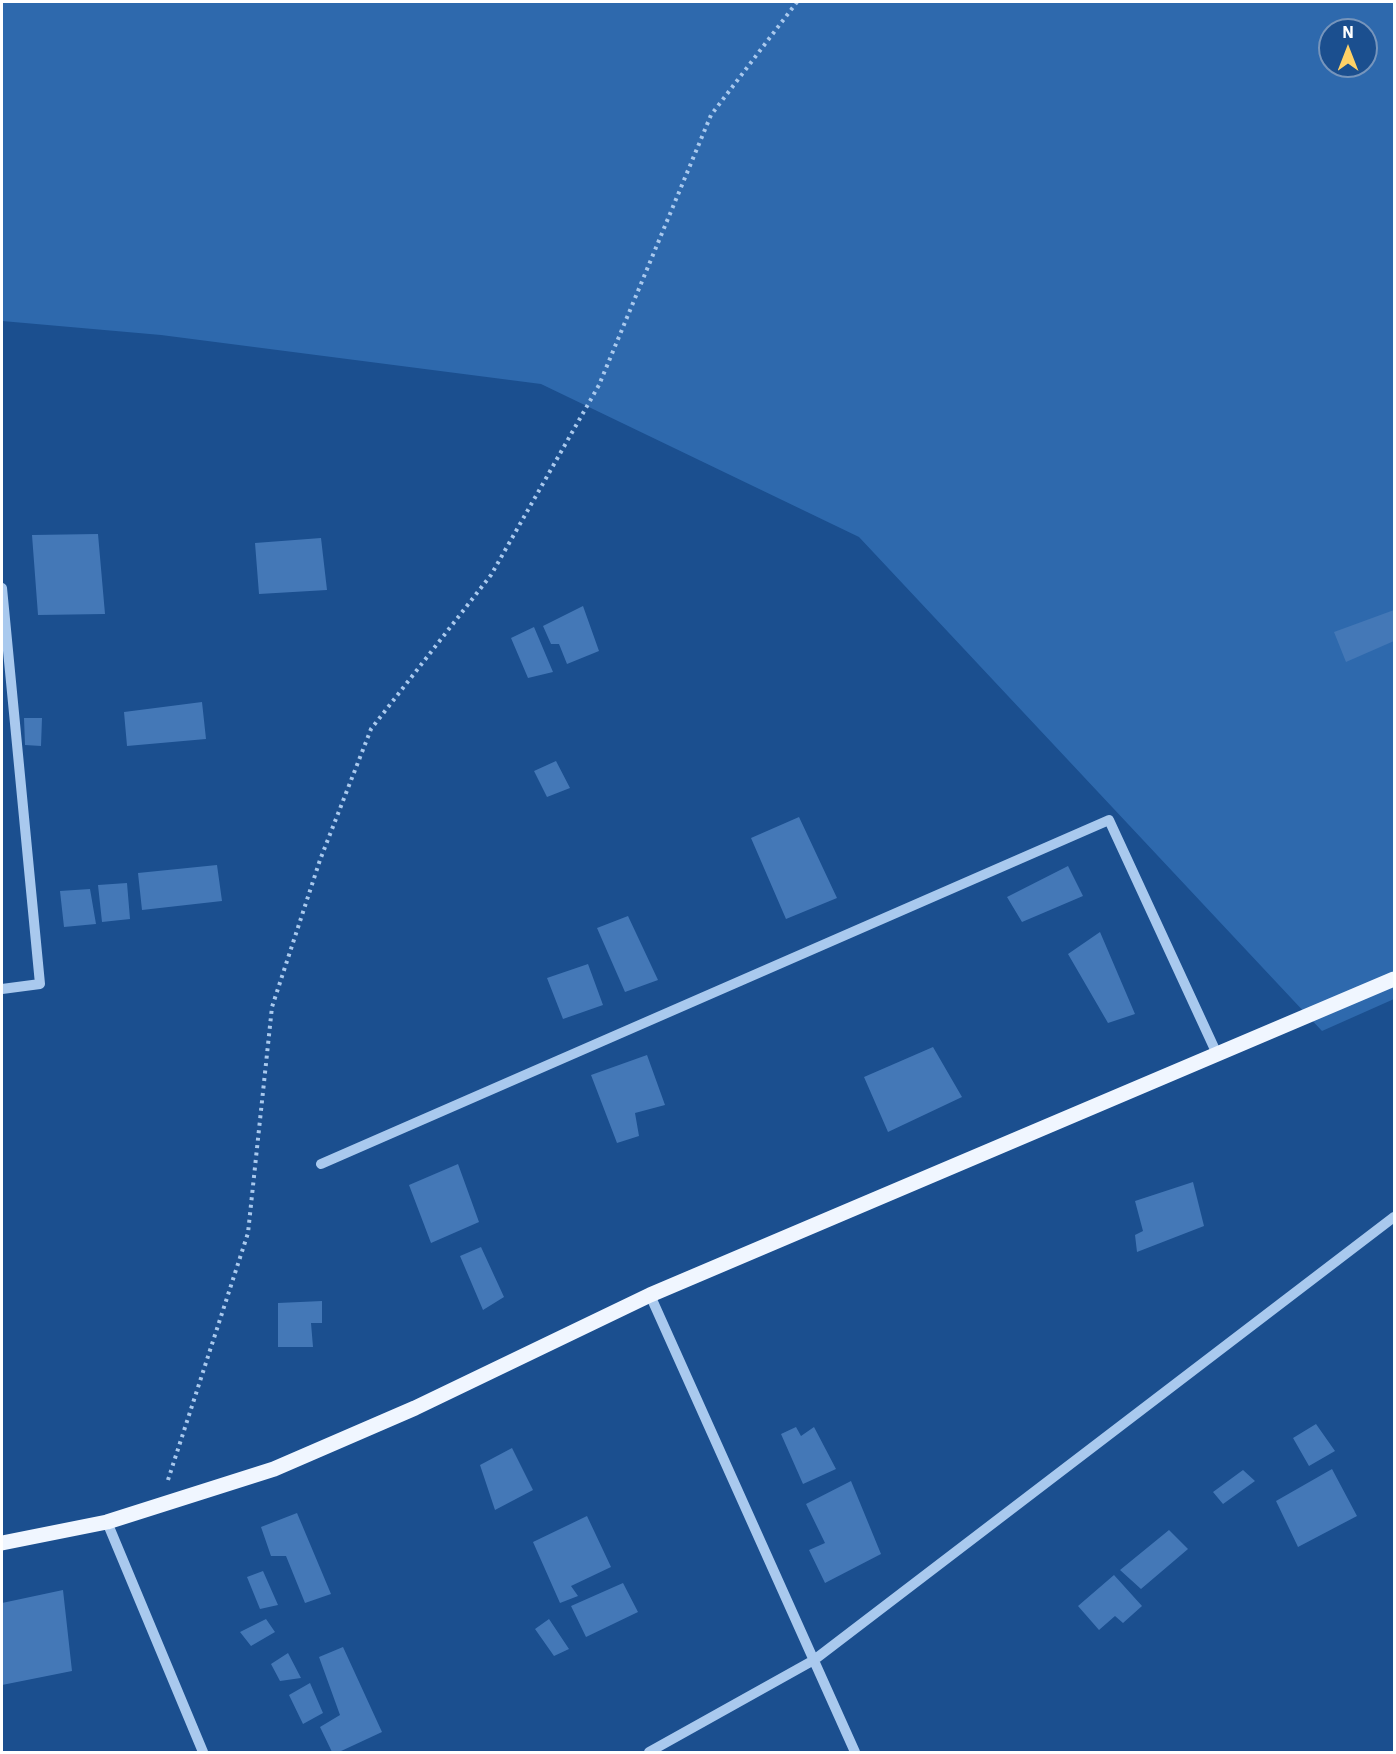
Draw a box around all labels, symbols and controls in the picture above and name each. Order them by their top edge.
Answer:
north arrow [1318,18,1378,78]
text: N [1342,22,1354,42]

